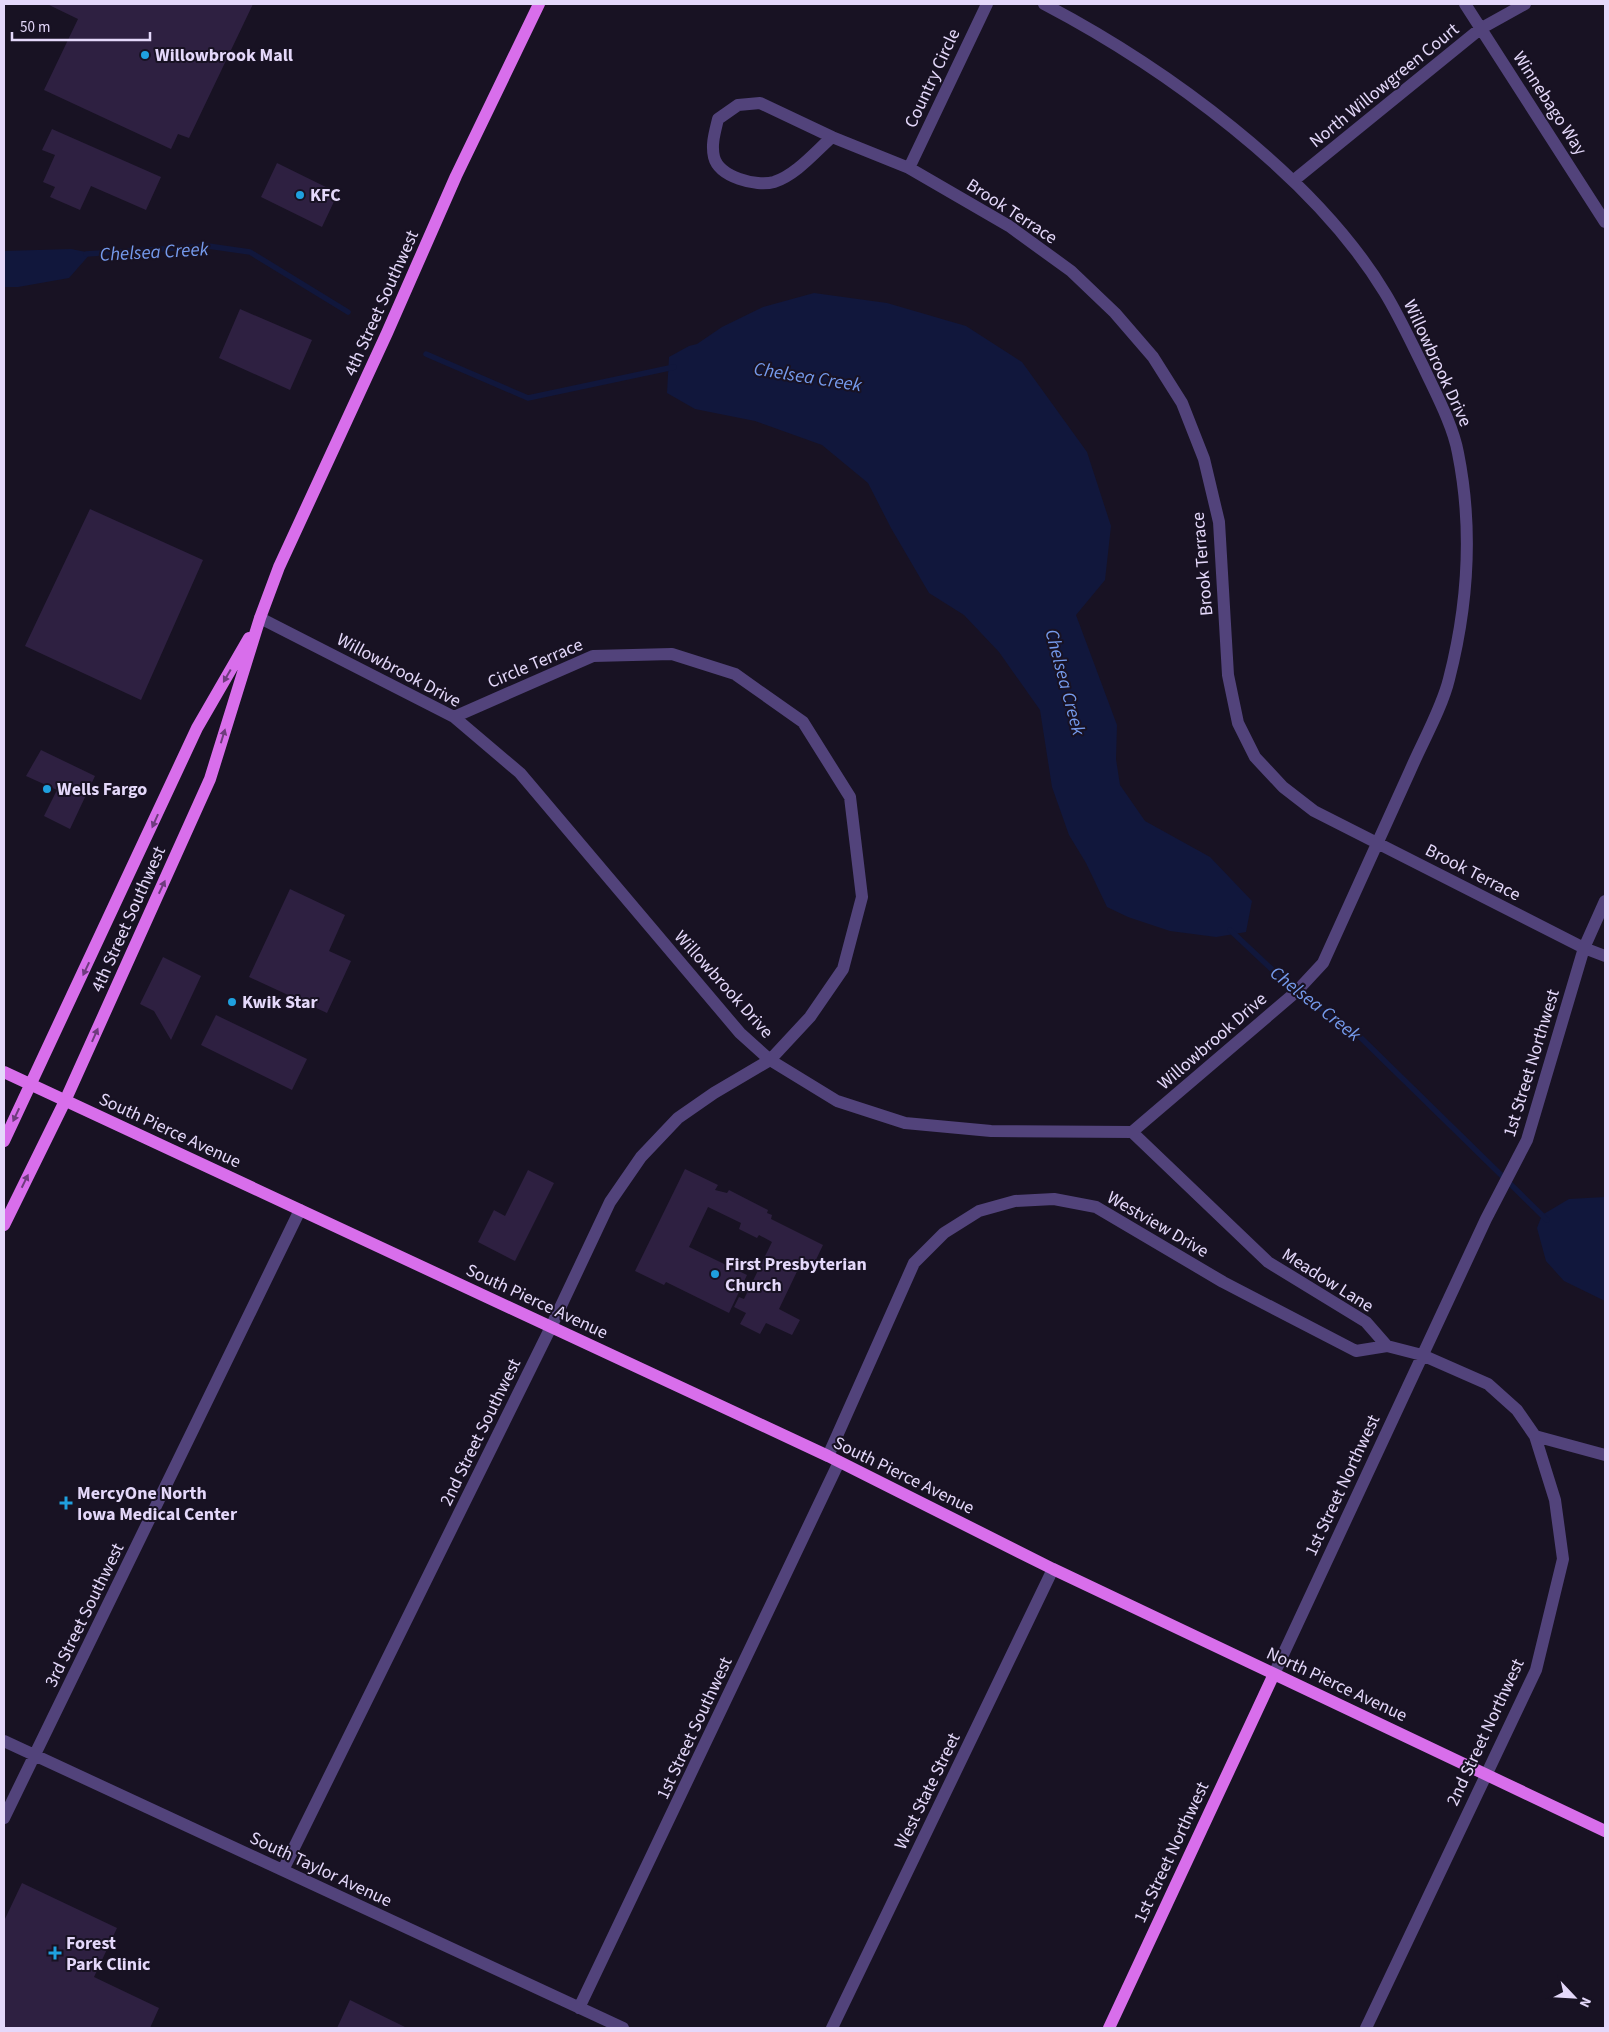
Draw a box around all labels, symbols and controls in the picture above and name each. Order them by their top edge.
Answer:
scale bar [12,10,150,42]
text: 50 m [20,17,50,38]
street label: North Willowgreen Court [1304,17,1464,154]
street label: Country Circle [899,24,966,132]
place label: Willowbrook Mall [155,43,293,68]
street label: Winnebago Way [1507,46,1593,161]
marker: Willowbrook Mall [139,49,151,61]
street label: Brook Terrace [961,173,1062,250]
place label: KFC [310,183,341,208]
marker: KFC [294,189,306,201]
street label: 4th Street Southwest [338,226,425,380]
water label: Chelsea Creek [99,236,210,269]
street label: Willowbrook Drive [1397,296,1478,431]
water label: Chelsea Creek [752,356,865,399]
street label: Brook Terrace [1186,511,1219,617]
water label: Chelsea Creek [1037,626,1092,739]
street label: Willowbrook Drive [332,627,465,714]
street label: Circle Terrace [484,632,587,695]
one-way arrow [222,669,231,682]
one-way arrow [220,729,228,744]
place label: Wells Fargo [57,777,147,802]
marker: Wells Fargo [41,783,53,795]
one-way arrow [150,814,158,828]
street label: Brook Terrace [1421,838,1525,907]
street label: 4th Street Southwest [85,842,172,996]
one-way arrow [158,879,167,894]
street label: Willowbrook Drive [668,925,779,1044]
water label: Chelsea Creek [1264,960,1367,1049]
one-way arrow [82,961,90,976]
street label: 1st Street Northwest [1497,986,1566,1140]
street label: Willowbrook Drive [1152,987,1272,1096]
place label: Kwik Star [242,990,318,1015]
marker: Kwik Star [226,996,238,1008]
one-way arrow [91,1027,100,1042]
street label: South Pierce Avenue [95,1087,245,1174]
one-way arrow [12,1108,20,1122]
one-way arrow [21,1174,29,1188]
street label: Westview Drive [1102,1185,1213,1264]
street label: Meadow Lane [1277,1242,1378,1319]
place label: First Presbyterian Church [725,1252,867,1298]
street label: South Pierce Avenue [462,1258,612,1345]
marker: First Presbyterian Church [709,1268,721,1280]
street label: 2nd Street Southwest [434,1354,527,1510]
street label: 1st Street Northwest [1299,1411,1386,1560]
street label: South Pierce Avenue [829,1430,979,1520]
place label: MercyOne North Iowa Medical Center [77,1481,238,1527]
marker: MercyOne North Iowa Medical Center [59,1496,73,1510]
street label: 3rd Street Southwest [39,1539,130,1691]
street label: North Pierce Avenue [1262,1641,1411,1728]
street label: 1st Street Southwest [650,1653,738,1804]
street label: 2nd Street Northwest [1440,1655,1531,1810]
street label: West State Street [888,1729,967,1854]
street label: 1st Street Northwest [1128,1778,1215,1927]
street label: South Taylor Avenue [246,1826,396,1913]
place label: Forest Park Clinic [66,1931,151,1977]
marker: Forest Park Clinic [48,1946,62,1960]
north arrow [1549,1972,1599,2022]
text: N [1574,1994,1596,2011]

